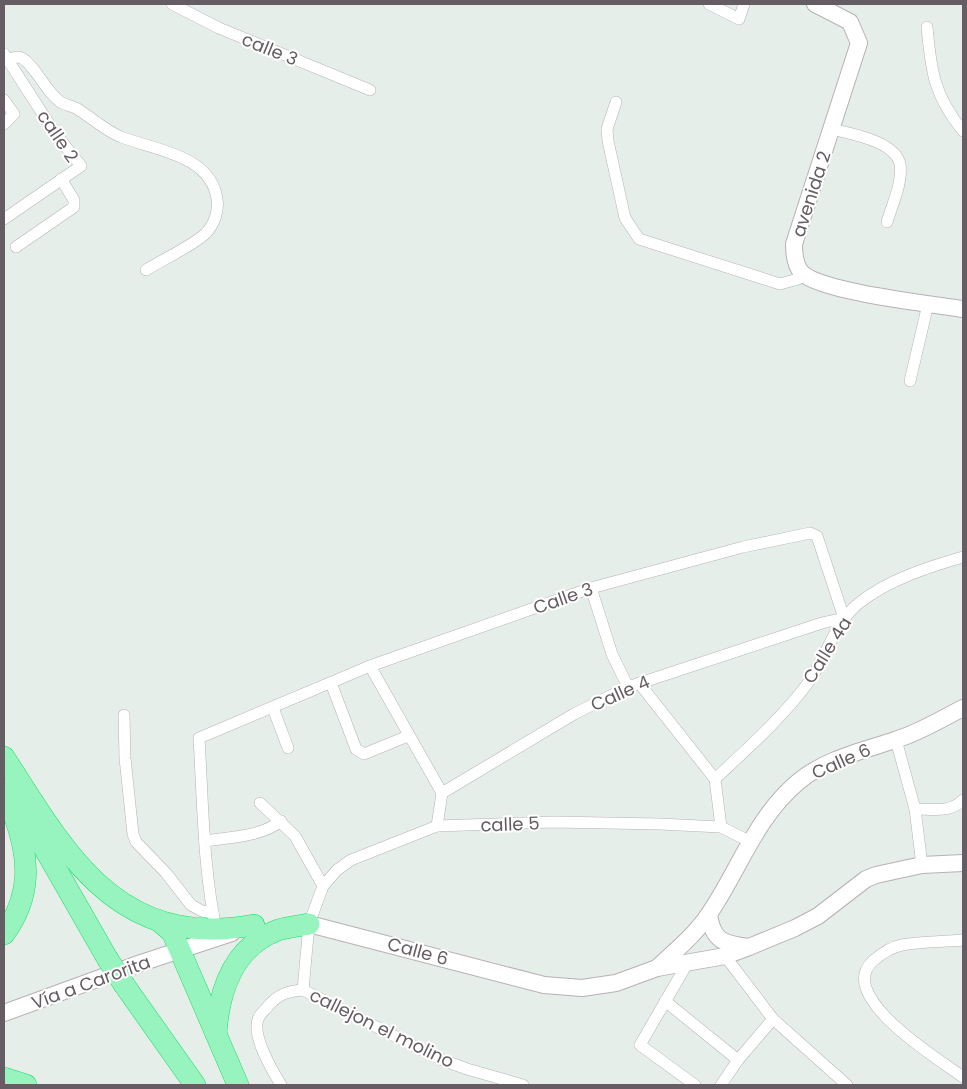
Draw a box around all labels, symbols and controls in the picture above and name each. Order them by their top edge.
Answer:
street label: calle 3 [238,26,302,72]
street label: calle 2 [31,105,85,167]
street label: avenida 2 [785,148,837,240]
street label: Calle 3 [530,576,596,620]
street label: Calle 4a [797,612,857,688]
street label: Calle 4 [586,669,654,717]
street label: Calle 6 [807,737,875,785]
street label: calle 5 [480,810,540,838]
street label: Calle 6 [385,931,451,971]
street label: Vía a Carorita [28,949,154,1015]
street label: callejon el molino [306,982,458,1074]

